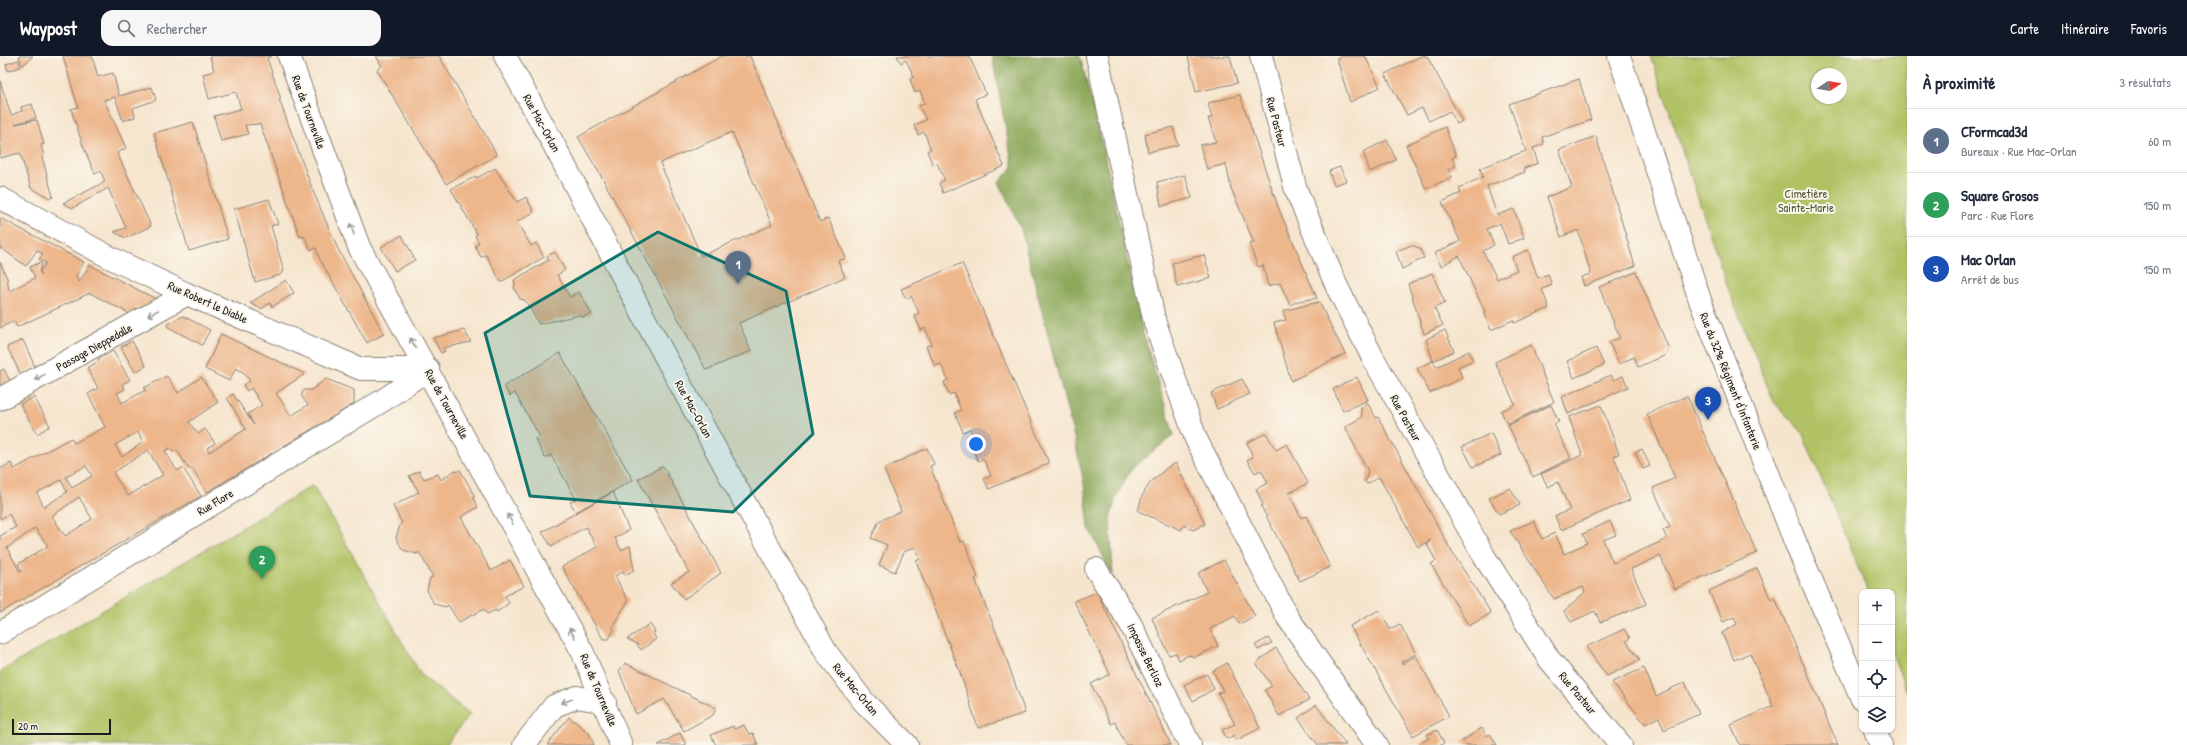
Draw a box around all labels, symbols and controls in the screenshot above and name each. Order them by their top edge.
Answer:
search box [101,10,381,46]
text: Waypost [20,15,77,41]
icon: search [115,17,137,39]
text: Rechercher [147,18,207,39]
text: Carte [2010,19,2039,38]
text: Itinéraire [2061,19,2109,38]
text: Favoris [2131,19,2167,38]
north arrow [1811,68,1847,104]
text: À proximité [1923,71,1995,94]
street label: Rue de Tourneville [288,73,330,152]
text: 3 résultats [2119,73,2171,91]
street label: Rue Mac-Orlan [519,91,565,155]
street label: Rue Pasteur [1262,95,1292,149]
text: CFormcad3d [1961,121,2027,142]
text: 1 [1934,132,1938,150]
text: 60 m [2148,132,2171,150]
text: Bureaux · Rue Mac-Orlan [1961,142,2077,160]
park label: Cimetière Sainte-Marie [1778,185,1834,216]
text: Square Grosos [1961,185,2039,206]
text: 2 [1933,196,1939,214]
text: 150 m [2143,196,2171,214]
text: Parc · Rue Flore [1961,206,2034,224]
one-way arrow [348,222,355,235]
text: Mac Orlan [1961,249,2016,270]
pin: 1 [725,251,751,284]
text: 3 [1933,260,1939,278]
text: 150 m [2143,260,2171,278]
text: Arrêt de bus [1961,270,2019,288]
street label: Rue Robert le Diable [165,277,251,327]
one-way arrow [148,310,160,318]
street label: Rue du 329e Régiment d'Infanterie [1697,310,1765,452]
street label: Passage Dieppedalle [53,319,135,375]
one-way arrow [409,337,417,349]
street label: Rue de Tourneville [421,366,473,442]
one-way arrow [34,373,46,381]
street label: Rue Mac-Orlan [671,377,717,441]
pin: 3 [1695,387,1721,420]
street label: Rue Pasteur [1386,391,1426,445]
your location [966,434,986,454]
street label: Rue Flore [194,484,237,520]
one-way arrow [505,513,513,525]
pin: 2 [249,546,275,579]
map controls [1859,589,1895,733]
button: + [1859,589,1895,625]
street label: Impasse Berlioz [1123,620,1169,690]
button: − [1859,625,1895,661]
one-way arrow [567,627,575,639]
street label: Rue de Tourneville [576,651,622,729]
street label: Rue Mac-Orlan [829,659,883,719]
button: locate [1859,661,1895,697]
street label: Rue Pasteur [1555,668,1601,718]
button: layers [1859,697,1895,733]
one-way arrow [561,698,573,706]
scale bar [12,717,111,736]
text: 20 m [18,719,38,733]

